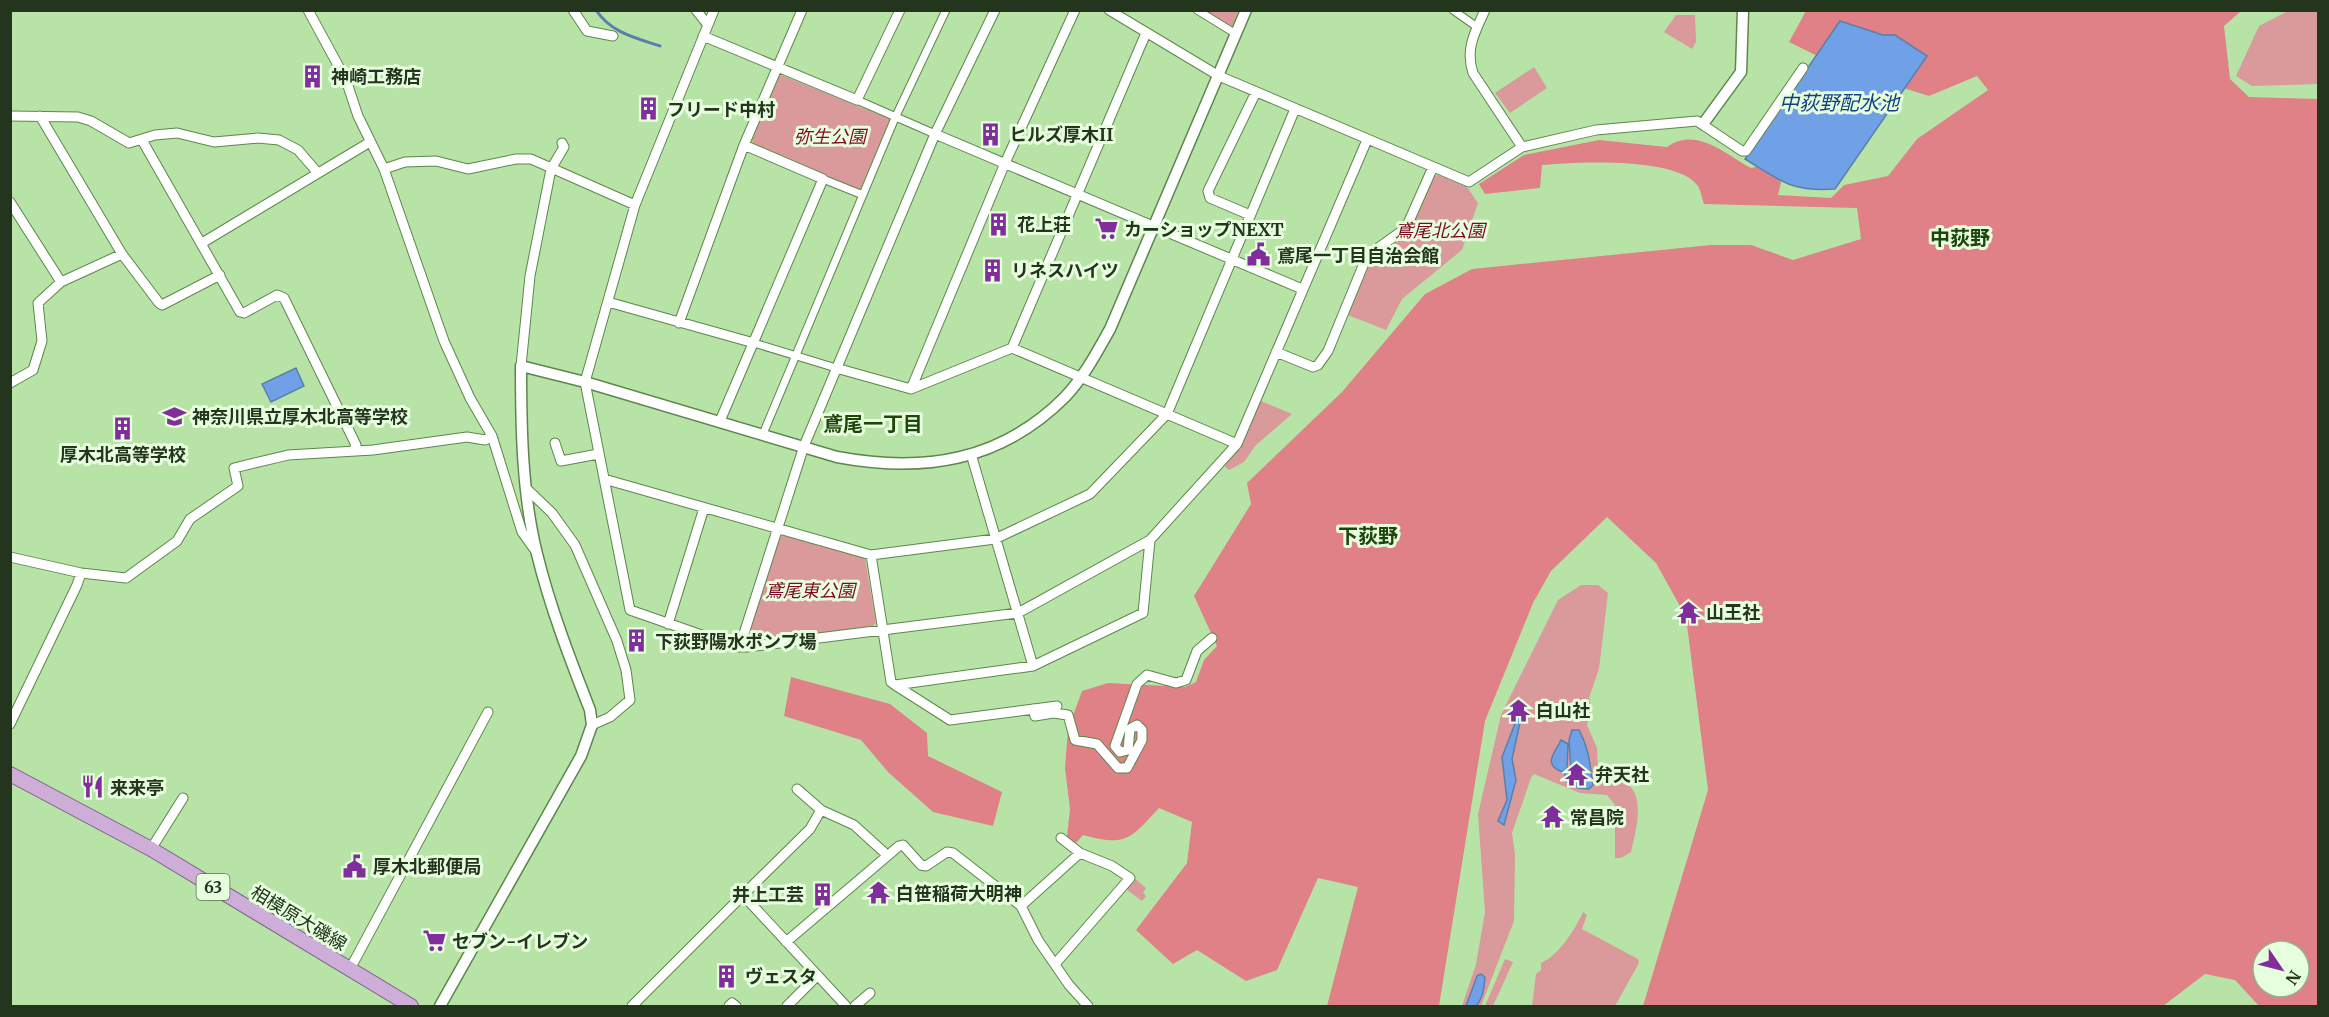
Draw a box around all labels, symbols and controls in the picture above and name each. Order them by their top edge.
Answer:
building icon: 神崎工務店 [300,63,326,89]
place label: 神崎工務店 [331,65,421,88]
water label: 中荻野配水池 [1779,90,1901,115]
building icon: フリード中村 [636,96,662,122]
place label: フリード中村 [667,98,775,121]
building icon: ヒルズ厚木II [978,121,1004,147]
place label: ヒルズ厚木II [1009,123,1113,146]
park label: 弥生公園 [794,125,869,148]
building icon: 花上荘 [986,211,1012,237]
place label: 花上荘 [1017,213,1071,236]
supermarket icon: カーショップNEXT [1093,216,1119,242]
place label: カーショップNEXT [1124,218,1284,241]
park label: 鳶尾北公園 [1395,219,1488,242]
district label: 中荻野 [1930,225,1990,250]
public building icon: 鳶尾一丁目自治会館 [1246,242,1272,268]
place label: 鳶尾一丁目自治会館 [1277,244,1439,267]
building icon: リネスハイツ [980,257,1006,283]
place label: リネスハイツ [1011,259,1119,282]
school or university icon: 神奈川県立厚木北高等学校 [161,403,187,429]
place label: 神奈川県立厚木北高等学校 [192,405,408,428]
district label: 鳶尾一丁目 [823,411,923,436]
building icon: 厚木北高等学校 [110,415,136,441]
place label: 厚木北高等学校 [60,443,186,466]
district label: 下荻野 [1338,523,1398,548]
park label: 鳶尾東公園 [765,579,858,602]
temple icon: 山王社 [1675,599,1701,625]
place label: 山王社 [1706,601,1760,624]
building icon: 下荻野陽水ポンプ場 [624,628,650,654]
place label: 下荻野陽水ポンプ場 [655,630,816,653]
temple icon: 白山社 [1505,697,1531,723]
place label: 白山社 [1536,699,1590,722]
temple icon: 弁天社 [1564,761,1590,787]
place label: 弁天社 [1595,763,1649,786]
restaurant icon: 来来亭 [79,774,105,800]
place label: 来来亭 [110,776,164,799]
temple icon: 常昌院 [1539,804,1565,830]
place label: 常昌院 [1570,806,1624,829]
public building icon: 厚木北郵便局 [342,853,368,879]
place label: 厚木北郵便局 [373,855,481,878]
road number: 63 [196,874,230,900]
street label: 相模原大磯線 [247,880,351,956]
temple icon: 白笹稲荷大明神 [865,880,891,906]
building icon: 井上工芸 [809,881,835,907]
place label: 白笹稲荷大明神 [896,882,1022,905]
place label: 井上工芸 [732,883,804,906]
supermarket icon: セブン-イレブン [421,928,447,954]
place label: セブン-イレブン [452,930,588,953]
north arrow [2251,939,2311,999]
building icon: ヴェスタ [714,963,740,989]
place label: ヴェスタ [745,965,817,988]
text: N [2281,967,2305,989]

